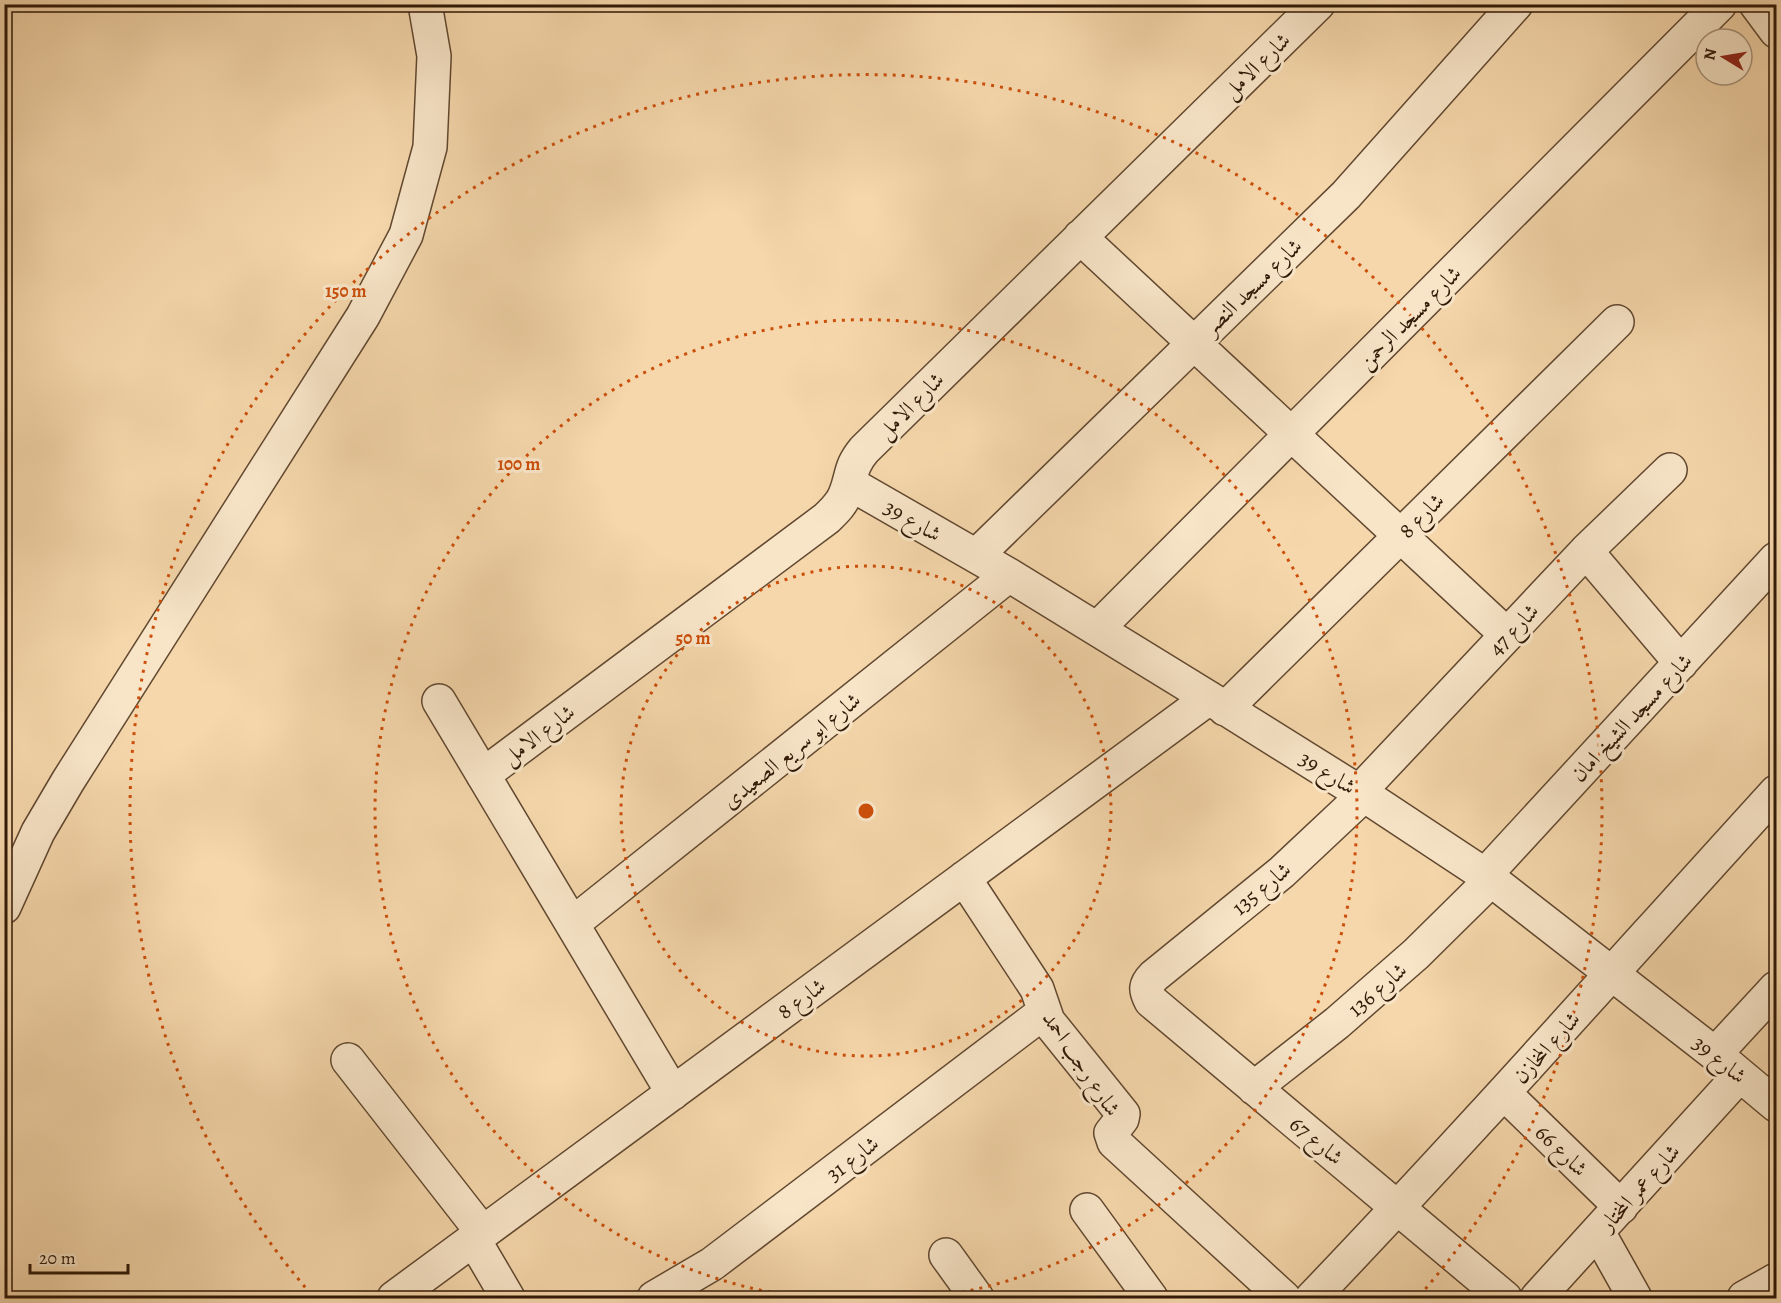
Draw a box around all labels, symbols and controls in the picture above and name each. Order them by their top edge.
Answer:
street label: شارع الامل [1216,26,1299,108]
north arrow [1694,27,1754,87]
text: N [1698,46,1722,62]
street label: شارع مسجد النصر [1195,232,1311,345]
street label: شارع مسجد الرحمن [1351,259,1470,378]
text: 150 m [325,279,367,303]
street label: شارع الامل [870,365,953,448]
text: 100 m [498,452,540,476]
street label: شارع 8 [1392,486,1453,547]
street label: شارع 39 [877,492,947,552]
street label: شارع 47 [1482,597,1548,665]
text: 50 m [676,626,710,650]
street label: شارع مسجد الشيخ امان [1564,647,1702,791]
street label: شارع ابو سريع الصعيدى [716,686,870,819]
street label: شارع الامل [496,697,583,775]
street label: شارع 39 [1292,744,1362,804]
centre of rings [856,801,876,821]
street label: شارع 135 [1226,855,1300,925]
street label: شارع 136 [1342,956,1416,1026]
street label: شارع 8 [771,971,834,1029]
street label: شارع رجب احمد [1032,1005,1127,1124]
street label: شارع المخازن [1506,1005,1589,1092]
street label: شارع 39 [1684,1029,1753,1093]
street label: شارع 67 [1281,1109,1350,1174]
street label: شارع 66 [1526,1118,1594,1186]
street label: شارع 31 [820,1129,887,1191]
street label: شارع عمر المختار [1591,1138,1689,1241]
scale bar [30,1237,128,1275]
text: 20 m [39,1246,76,1270]

